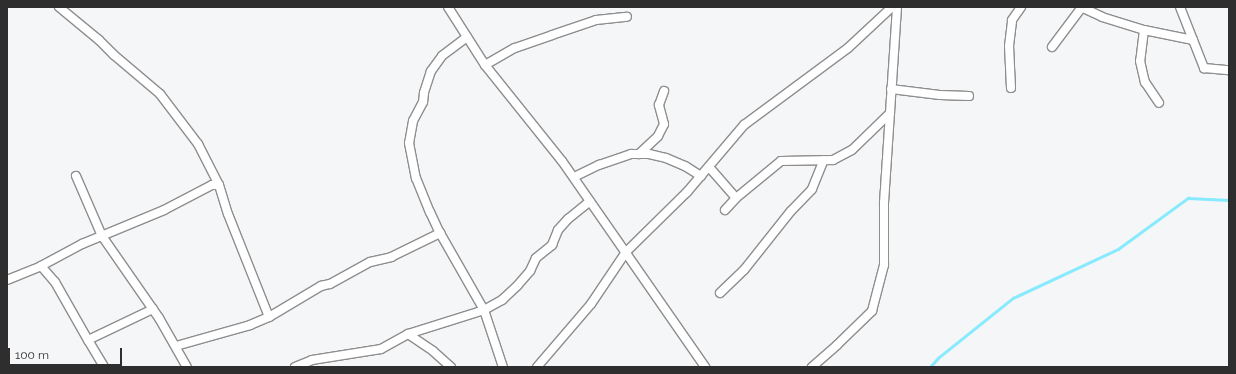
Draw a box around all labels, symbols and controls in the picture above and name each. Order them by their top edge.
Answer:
scale bar [10,340,124,366]
text: 100 m [15,348,49,362]

